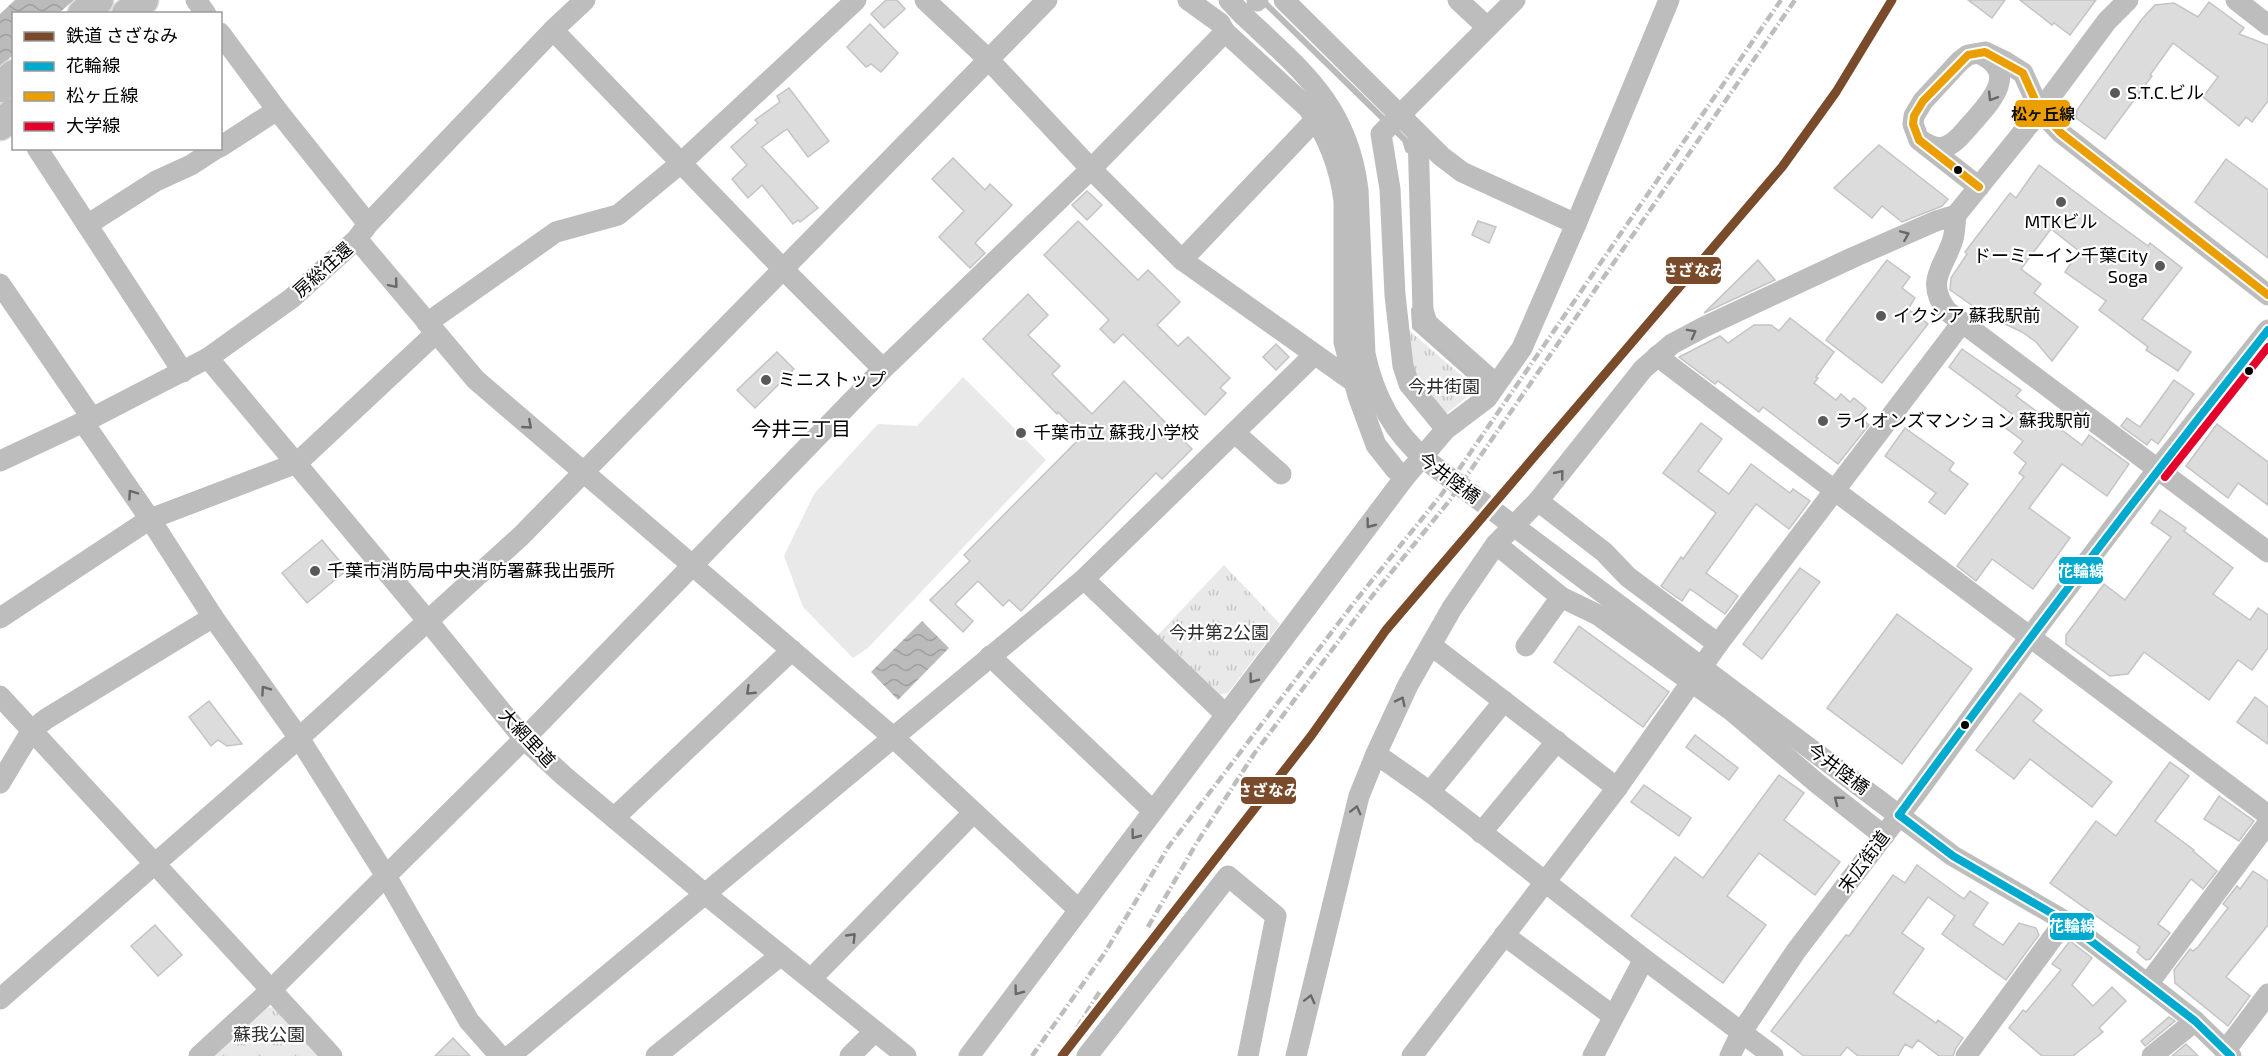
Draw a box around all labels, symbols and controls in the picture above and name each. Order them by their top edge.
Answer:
legend [12,12,222,150]
text: 鉄道 さざなみ [66,24,178,46]
text: 花輪線 [66,54,120,76]
place label: S.T.C.ビル [2127,81,2204,103]
text: 松ヶ丘線 [66,84,138,106]
marker: S.T.C.ビル [2108,86,2122,100]
one-way arrow [1988,90,1999,101]
line badge: 松ヶ丘線 [2014,99,2071,128]
text: 松ヶ丘線 [2011,104,2075,123]
text: 大学線 [66,114,120,136]
unlabelled marker [1952,164,1964,176]
marker: MTKビル [2054,195,2068,209]
place label: MTKビル [2025,210,2097,232]
one-way arrow [1898,230,1909,242]
street label: 房総往還 [288,237,356,302]
place label: ドーミーイン千葉City Soga [1973,244,2148,287]
line badge: さざなみ [1665,256,1722,285]
marker: ドーミーイン千葉City Soga [2153,259,2167,273]
text: さざなみ [1662,260,1726,279]
one-way arrow [387,277,398,288]
place label: イクシア 蘇我駅前 [1893,304,2041,326]
marker: イクシア 蘇我駅前 [1874,309,1888,323]
one-way arrow [1686,329,1696,340]
unlabelled marker [2243,365,2255,377]
place label: ミニストップ [778,368,886,390]
marker: ミニストップ [759,373,773,387]
park label: 今井街園 [1408,375,1480,397]
place label: ライオンズマンション 蘇我駅前 [1835,409,2091,431]
marker: ライオンズマンション 蘇我駅前 [1816,414,1830,428]
district label: 今井三丁目 [751,416,851,440]
one-way arrow [521,418,532,429]
place label: 千葉市立 蘇我小学校 [1033,421,1199,443]
marker: 千葉市立 蘇我小学校 [1014,426,1028,440]
street label: 今井陸橋 [1414,447,1485,508]
one-way arrow [1552,470,1563,481]
one-way arrow [128,490,139,501]
one-way arrow [1366,517,1377,528]
line badge: 花輪線 [2058,556,2104,585]
place label: 千葉市消防局中央消防署蘇我出張所 [327,559,615,581]
text: 花輪線 [2057,561,2105,580]
marker: 千葉市消防局中央消防署蘇我出張所 [308,564,322,578]
park label: 今井第2公園 [1169,621,1269,643]
one-way arrow [1249,673,1260,684]
one-way arrow [746,684,757,695]
one-way arrow [261,686,272,697]
one-way arrow [1393,697,1405,708]
street label: 大網里道 [495,703,560,771]
unlabelled marker [1959,719,1971,731]
street label: 今井陸橋 [1803,738,1874,799]
line badge: さざなみ [1240,776,1297,805]
text: さざなみ [1236,780,1300,799]
one-way arrow [1834,796,1845,807]
one-way arrow [1348,805,1361,815]
street label: 末広街道 [1833,826,1894,897]
one-way arrow [1132,829,1143,840]
line badge: 花輪線 [2049,912,2095,941]
text: 花輪線 [2048,916,2096,935]
one-way arrow [844,934,855,945]
one-way arrow [1014,984,1025,995]
one-way arrow [1303,994,1316,1004]
park label: 蘇我公園 [233,1023,305,1045]

